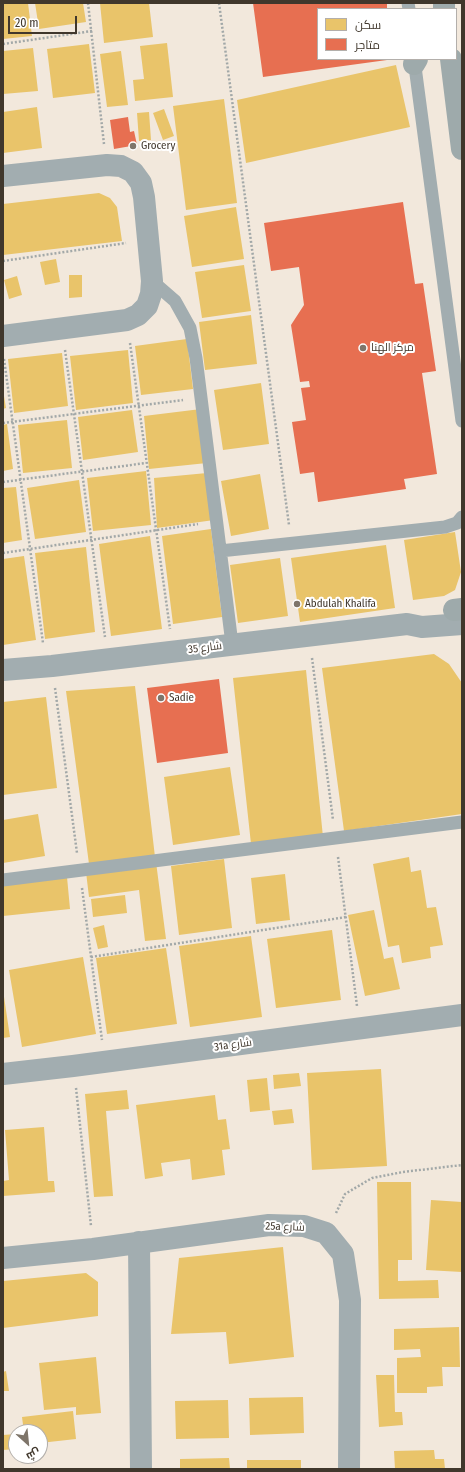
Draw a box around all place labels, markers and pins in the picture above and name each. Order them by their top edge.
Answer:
place label: Grocery [141,139,175,153]
marker: Grocery [128,141,138,151]
place label: مركز الهنا [371,341,414,355]
marker: مركز الهنا [358,343,368,353]
place label: Abdulah Khalifa [305,597,376,611]
marker: Abdulah Khalifa [292,599,302,609]
place label: Sadie [169,691,194,705]
marker: Sadie [156,693,166,703]

